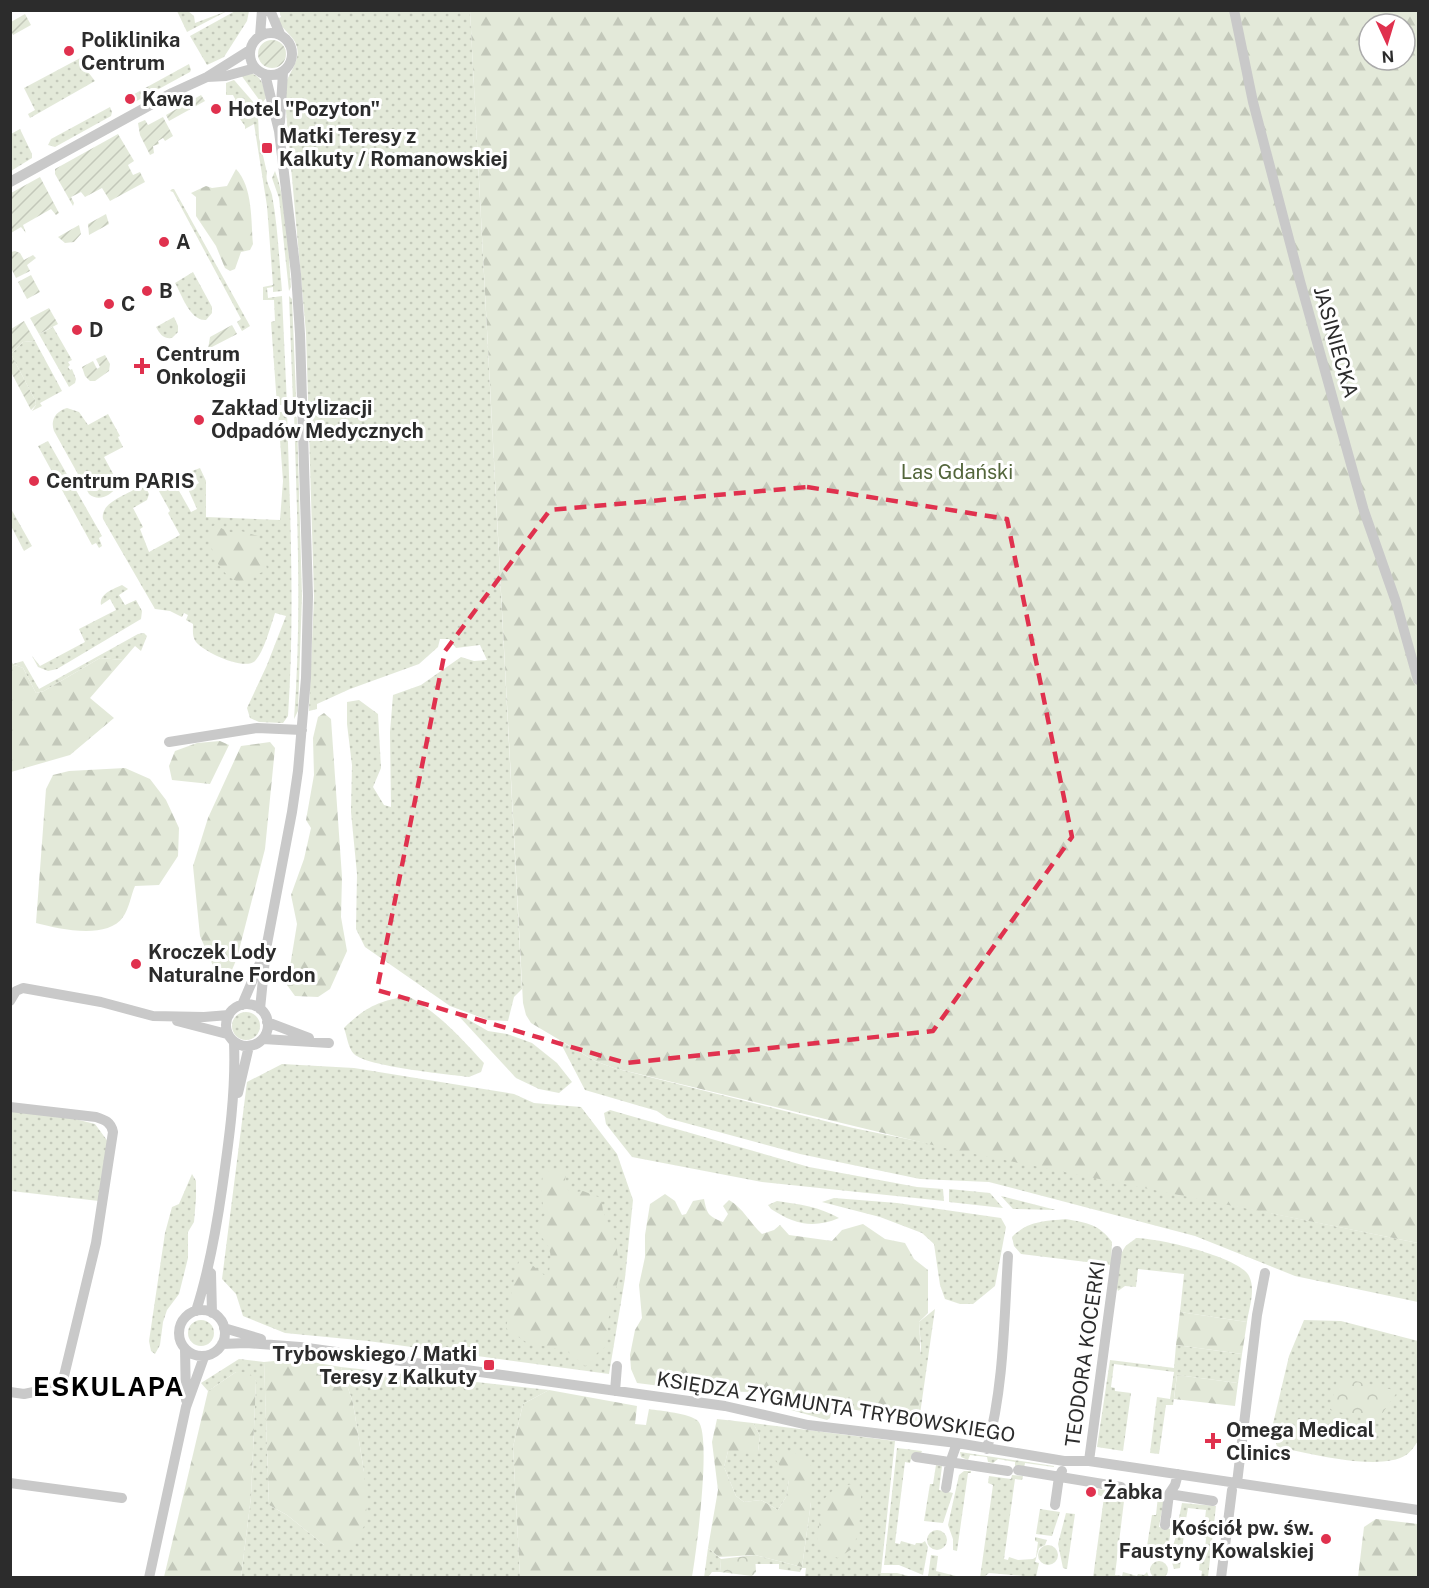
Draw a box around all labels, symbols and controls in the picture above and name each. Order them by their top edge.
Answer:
north arrow [1357,12,1417,72]
place label: Poliklinika Centrum [81,28,180,75]
marker: Poliklinika Centrum [62,44,76,58]
text: N [1381,47,1395,66]
place label: Kawa [142,87,194,111]
marker: Kawa [123,92,137,106]
place label: Hotel "Pozyton" [228,97,380,121]
marker: Hotel "Pozyton" [209,102,223,116]
place label: Matki Teresy z Kalkuty / Romanowskiej [279,124,508,171]
marker: Matki Teresy z Kalkuty / Romanowskiej [260,141,274,155]
place label: A [176,230,191,254]
marker: A [157,235,171,249]
place label: B [159,279,173,303]
street label: JASINIECKA [1309,283,1363,401]
marker: B [140,284,154,298]
place label: C [121,292,135,316]
marker: C [102,297,116,311]
place label: D [89,318,103,342]
marker: D [70,323,84,337]
place label: Centrum Onkologii [156,342,246,389]
marker: Centrum Onkologii [133,357,151,375]
place label: Zakład Utylizacji Odpadów Medycznych [211,396,424,443]
marker: Zakład Utylizacji Odpadów Medycznych [192,413,206,427]
park label: Las Gdański [901,460,1013,484]
place label: Centrum PARIS [46,469,195,493]
marker: Centrum PARIS [27,474,41,488]
place label: Kroczek Lody Naturalne Fordon [148,940,316,987]
marker: Kroczek Lody Naturalne Fordon [129,957,143,971]
street label: TEODORA KOCERKI [1060,1259,1110,1449]
place label: Trybowskiego / Matki Teresy z Kalkuty [273,1342,477,1389]
marker: Trybowskiego / Matki Teresy z Kalkuty [482,1358,496,1372]
street label: KSIĘDZA ZYGMUNTA TRYBOWSKIEGO [655,1367,1017,1447]
district label: ESKULAPA [33,1371,185,1402]
place label: Omega Medical Clinics [1226,1418,1374,1465]
marker: Omega Medical Clinics [1204,1432,1222,1450]
place label: Żabka [1103,1479,1163,1504]
marker: Żabka [1084,1485,1098,1499]
place label: Kościół pw. św. Faustyny Kowalskiej [1119,1516,1314,1563]
marker: Kościół pw. św. Faustyny Kowalskiej [1319,1532,1333,1546]

